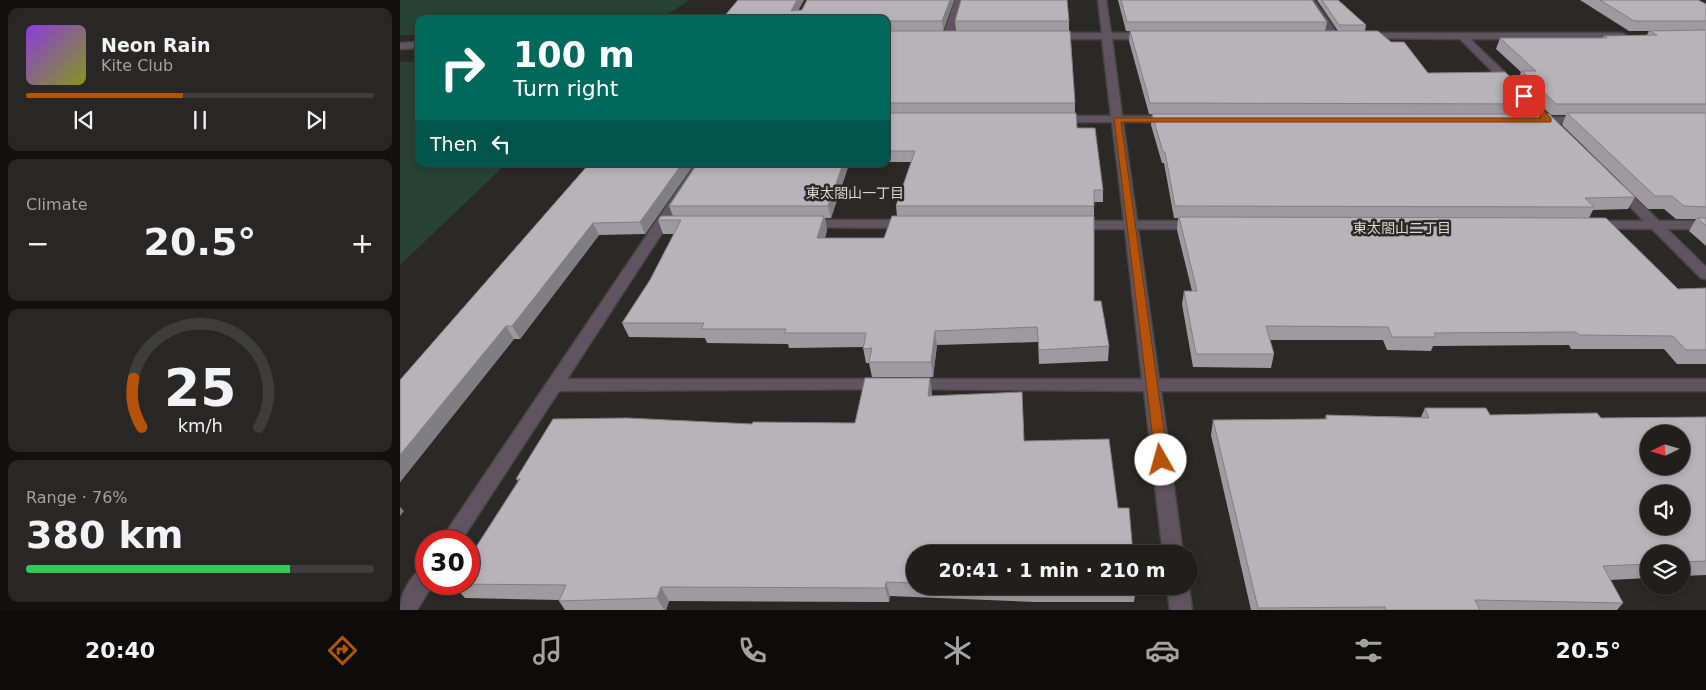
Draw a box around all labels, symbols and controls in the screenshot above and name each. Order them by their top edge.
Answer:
text: Neon Rain [101,34,210,56]
icon: right [430,35,495,100]
text: 100 m [513,35,635,75]
text: Kite Club [101,56,173,75]
pin [1503,75,1545,117]
text: Turn right [513,76,618,101]
icon: arrive [1510,82,1538,110]
icon: previous [70,106,98,134]
icon: pause [186,106,214,134]
icon: next [302,106,330,134]
icon: left [487,130,515,158]
text: Then [430,133,477,155]
district label: 東太閤山一丁目 [806,185,904,201]
text: Climate [26,195,88,214]
text: 20.5° [144,220,256,264]
district label: 東太閤山二丁目 [1353,220,1451,236]
text: − [26,227,49,260]
text: + [351,227,374,260]
text: 25 [164,358,236,418]
text: km/h [177,415,223,436]
north arrow [1640,425,1690,475]
map controls [1640,425,1690,595]
position arrow [1134,433,1186,485]
button: sound [1640,485,1690,535]
text: Range · 76% [26,488,128,507]
text: 380 km [26,513,183,557]
speed limit sign: 30 [415,530,480,595]
button: layers [1640,545,1690,595]
text: 20:41 · 1 min · 210 m [938,559,1166,581]
icon: directions [325,633,360,668]
icon: music [530,633,565,668]
icon: phone [735,633,770,668]
icon: climate [940,633,975,668]
icon: car [1145,633,1180,668]
icon: filters [1351,633,1386,668]
text: 20:40 [85,638,155,663]
text: 20.5° [1556,638,1621,663]

